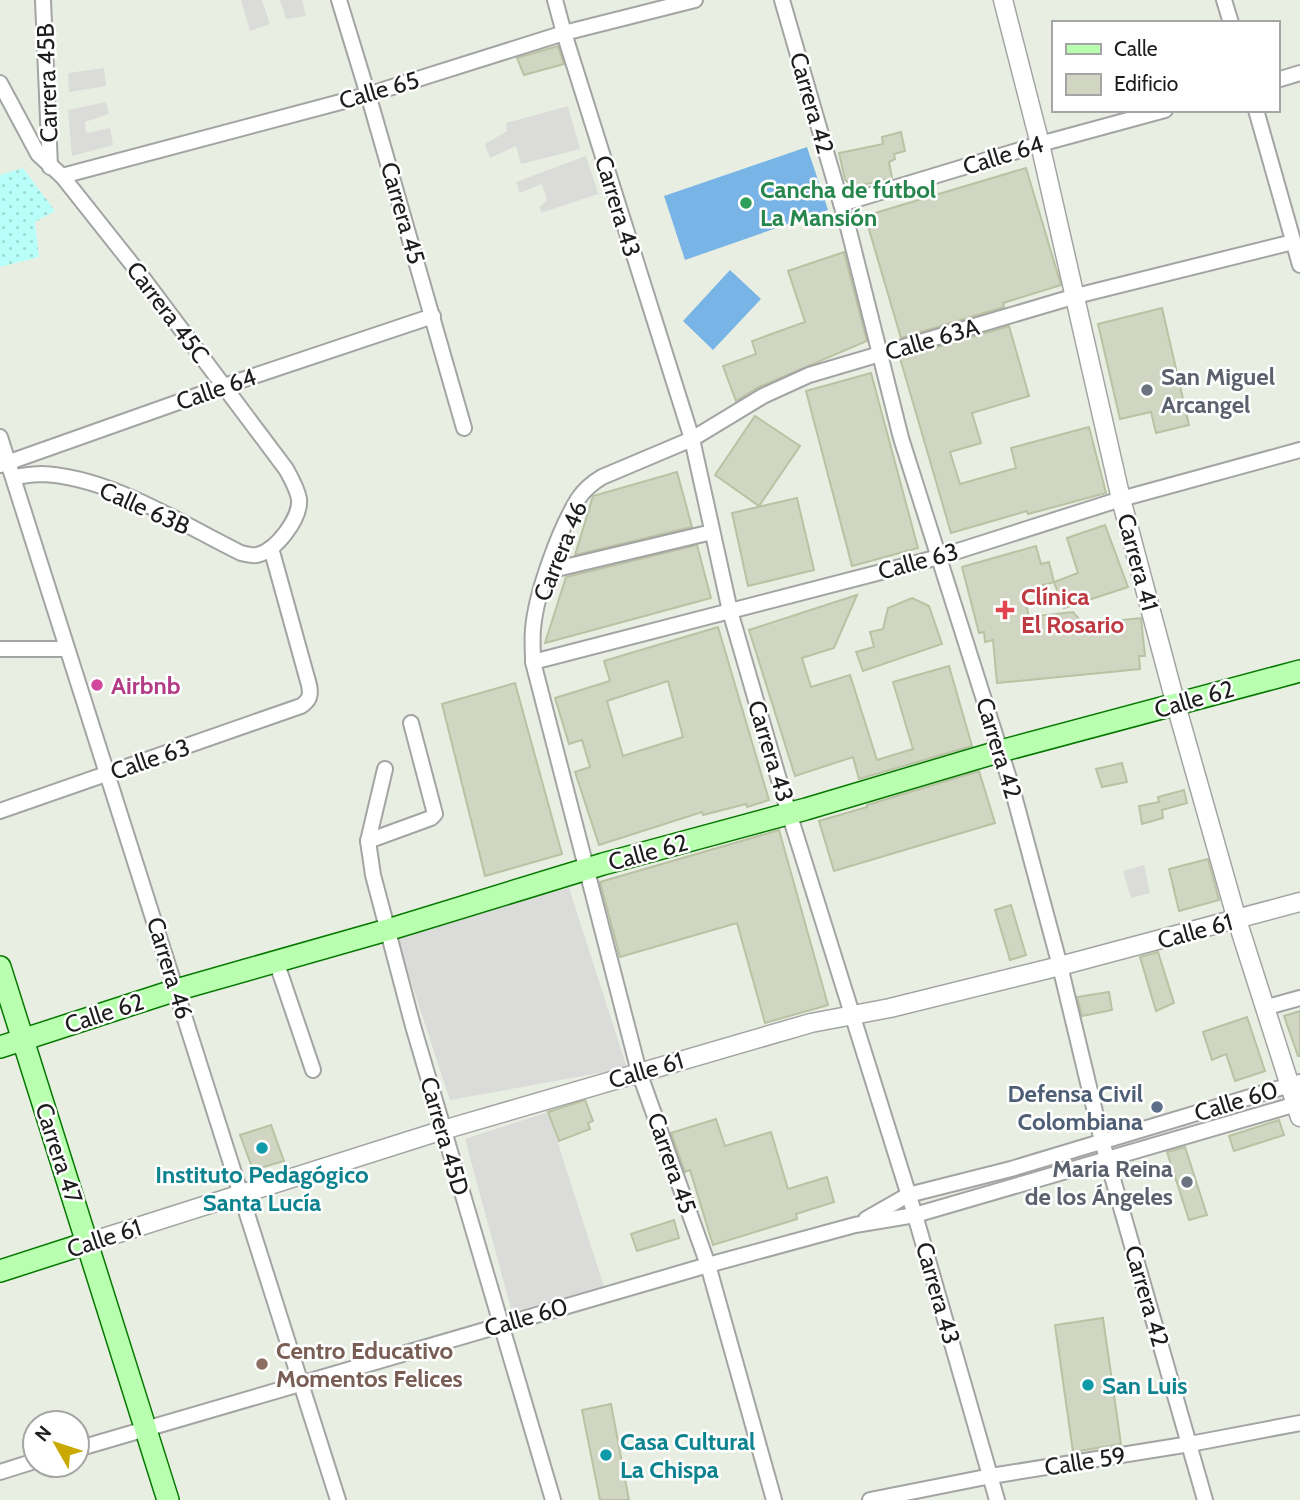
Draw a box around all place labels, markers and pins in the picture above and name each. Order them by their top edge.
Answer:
place label: Cancha de fútbol La Mansión [760,175,936,232]
marker: Cancha de fútbol La Mansión [738,195,754,211]
place label: San Miguel Arcangel [1161,362,1275,419]
marker: San Miguel Arcangel [1139,382,1155,398]
place label: Clínica El Rosario [1021,582,1124,639]
marker: Clínica El Rosario [995,600,1015,620]
place label: Airbnb [111,671,181,700]
marker: Airbnb [89,677,105,693]
place label: Defensa Civil Colombiana [1007,1079,1143,1136]
marker: Defensa Civil Colombiana [1149,1099,1165,1115]
marker: Instituto Pedagógico Santa Lucía [254,1140,270,1156]
place label: Maria Reina de los Ángeles [1025,1154,1173,1211]
place label: Instituto Pedagógico Santa Lucía [155,1160,369,1217]
marker: Maria Reina de los Ángeles [1179,1174,1195,1190]
place label: Centro Educativo Momentos Felices [276,1336,463,1393]
marker: Centro Educativo Momentos Felices [254,1356,270,1372]
place label: San Luis [1102,1371,1188,1400]
marker: San Luis [1080,1377,1096,1393]
place label: Casa Cultural La Chispa [620,1427,755,1484]
marker: Casa Cultural La Chispa [598,1447,614,1463]

